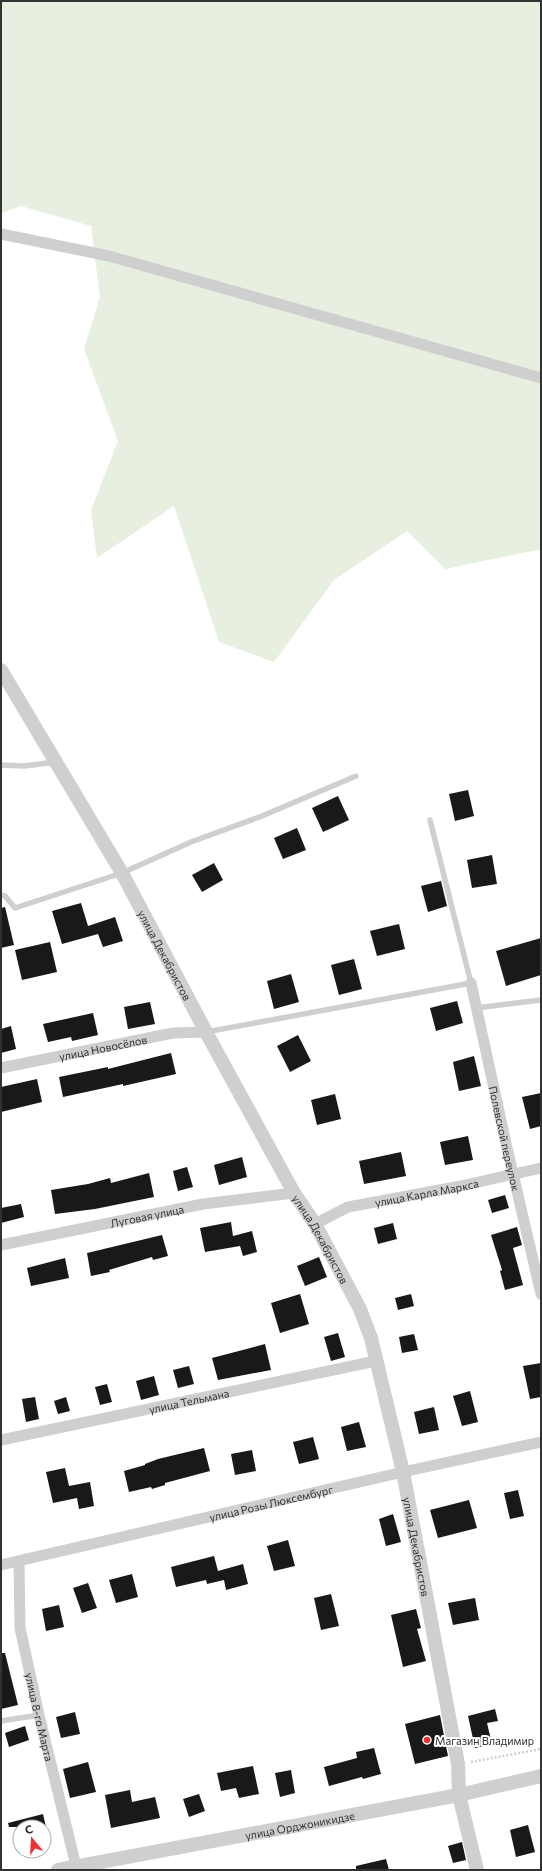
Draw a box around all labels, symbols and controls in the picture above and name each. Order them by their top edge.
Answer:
street label: улица Декабристов [136,907,195,1003]
street label: улица Новосёлов [58,1032,148,1063]
street label: Полевской переулок [487,1085,523,1192]
street label: улица Карла Маркса [374,1176,480,1208]
street label: улица Декабристов [290,1192,352,1286]
street label: Луговая улица [109,1202,185,1229]
street label: улица Тельмана [148,1386,230,1415]
street label: улица Розы Люксембург [208,1482,334,1523]
street label: улица Декабристов [401,1496,433,1597]
street label: улица 8-го Марта [23,1671,57,1762]
place label: Магазин Владимир [435,1734,534,1747]
marker: Магазин Владимир [422,1735,432,1745]
street label: улица Орджоникидзе [244,1808,356,1841]
north arrow [12,1819,52,1859]
text: С [23,1822,35,1836]

